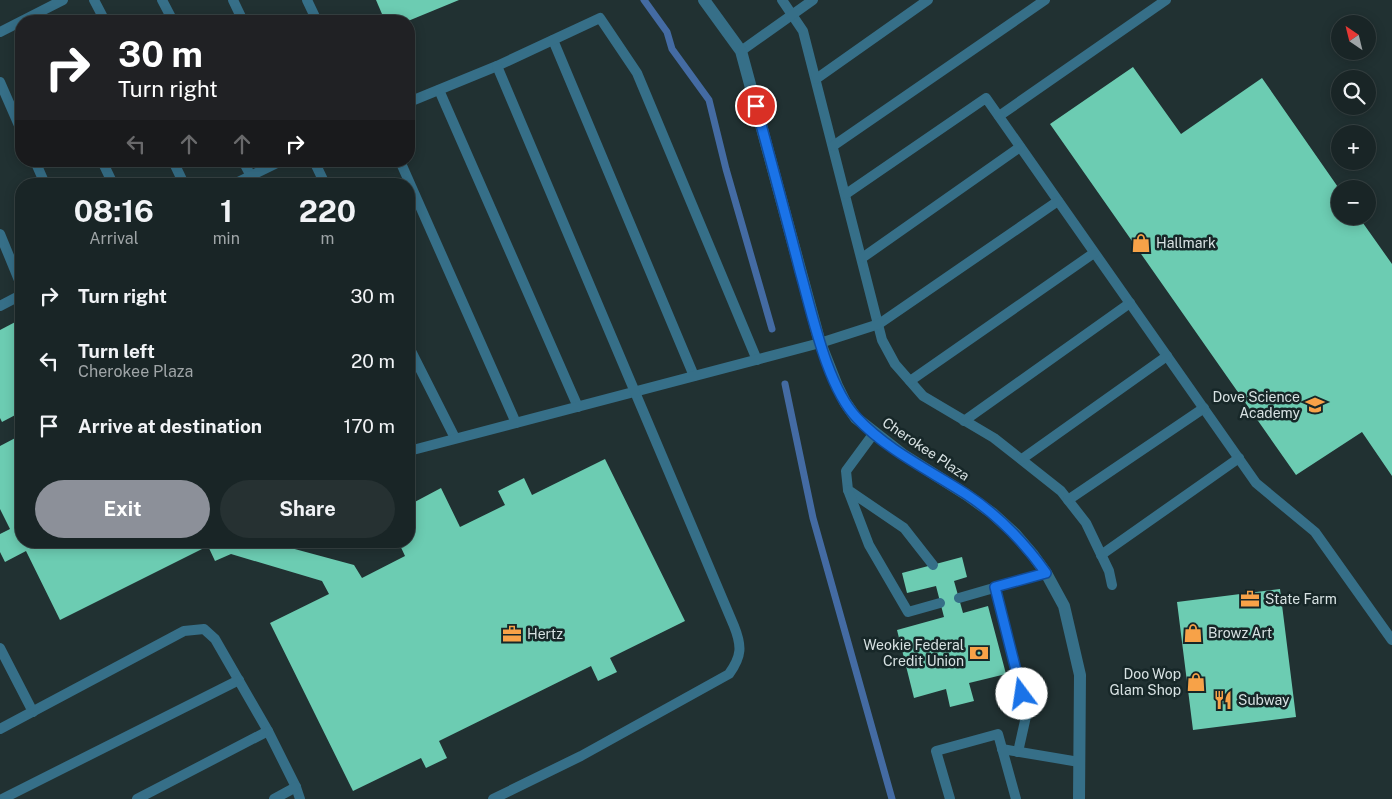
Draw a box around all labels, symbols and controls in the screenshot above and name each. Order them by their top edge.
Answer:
north arrow [1331,15,1376,60]
map controls [1331,15,1376,225]
text: 30 m [118,34,203,75]
icon: right [35,35,100,100]
button: search [1331,70,1376,115]
text: Turn right [118,76,218,102]
pin [735,85,777,127]
icon: arrive [742,92,770,120]
button: + [1331,125,1376,170]
icon: left [122,130,150,158]
icon: ahead [175,130,203,158]
icon: ahead [228,130,256,158]
icon: right [281,130,309,158]
button: − [1331,180,1376,225]
text: 08:16 [74,193,154,229]
text: 1 [220,193,233,229]
text: 220 [299,193,356,229]
text: Arrival [89,229,139,248]
text: min [213,229,240,248]
text: m [321,229,334,248]
shop icon: Hallmark [1130,232,1152,254]
place label: Hallmark [1156,235,1216,251]
icon: right [35,282,63,310]
text: Turn right [78,285,167,307]
text: 30 m [350,285,395,307]
text: Turn left [78,340,155,362]
icon: left [35,347,63,375]
text: 20 m [351,350,395,372]
text: Cherokee Plaza [78,362,193,381]
place label: Dove Science Academy [1212,389,1300,421]
school or university icon: Dove Science Academy [1304,394,1326,416]
icon: arrive [35,412,63,440]
street label: Cherokee Plaza [880,414,972,484]
text: Arrive at destination [78,415,262,437]
text: 170 m [344,415,395,437]
button: Exit [35,480,210,538]
button: Share [220,480,395,538]
office icon: State Farm [1239,588,1261,610]
place label: State Farm [1265,591,1337,607]
shop icon: Browz Art [1182,622,1204,644]
office icon: Hertz [501,623,523,645]
place label: Browz Art [1208,625,1272,641]
place label: Hertz [527,626,563,642]
place label: Weokie Federal Credit Union [863,637,964,669]
bank icon: Weokie Federal Credit Union [968,642,990,664]
place label: Doo Wop Glam Shop [1110,666,1181,698]
position arrow [995,667,1047,719]
shop icon: Doo Wop Glam Shop [1185,671,1207,693]
restaurant icon: Subway [1212,689,1234,711]
place label: Subway [1238,692,1290,708]

